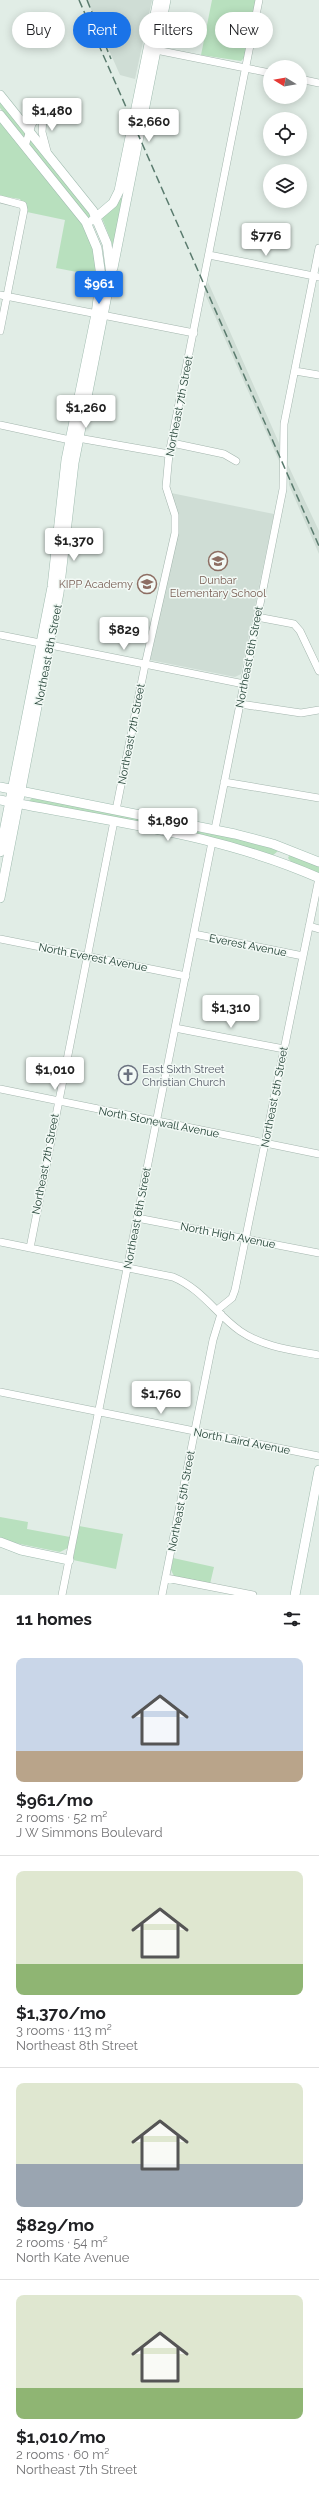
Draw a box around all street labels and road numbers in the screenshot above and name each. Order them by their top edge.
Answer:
street label: Northeast 7th Street [163,354,196,458]
street label: Northeast 8th Street [32,603,65,707]
street label: Northeast 6th Street [233,605,266,709]
street label: Northeast 7th Street [115,682,148,786]
street label: Everest Avenue [208,932,288,959]
street label: North Everest Avenue [37,941,149,975]
street label: Northeast 5th Street [258,1045,291,1149]
street label: North Stonewall Avenue [97,1104,221,1141]
street label: Northeast 7th Street [29,1112,62,1216]
street label: Northeast 6th Street [121,1166,154,1270]
street label: North High Avenue [179,1220,277,1251]
street label: North Laird Avenue [192,1426,292,1457]
street label: Northeast 5th Street [165,1449,198,1553]

